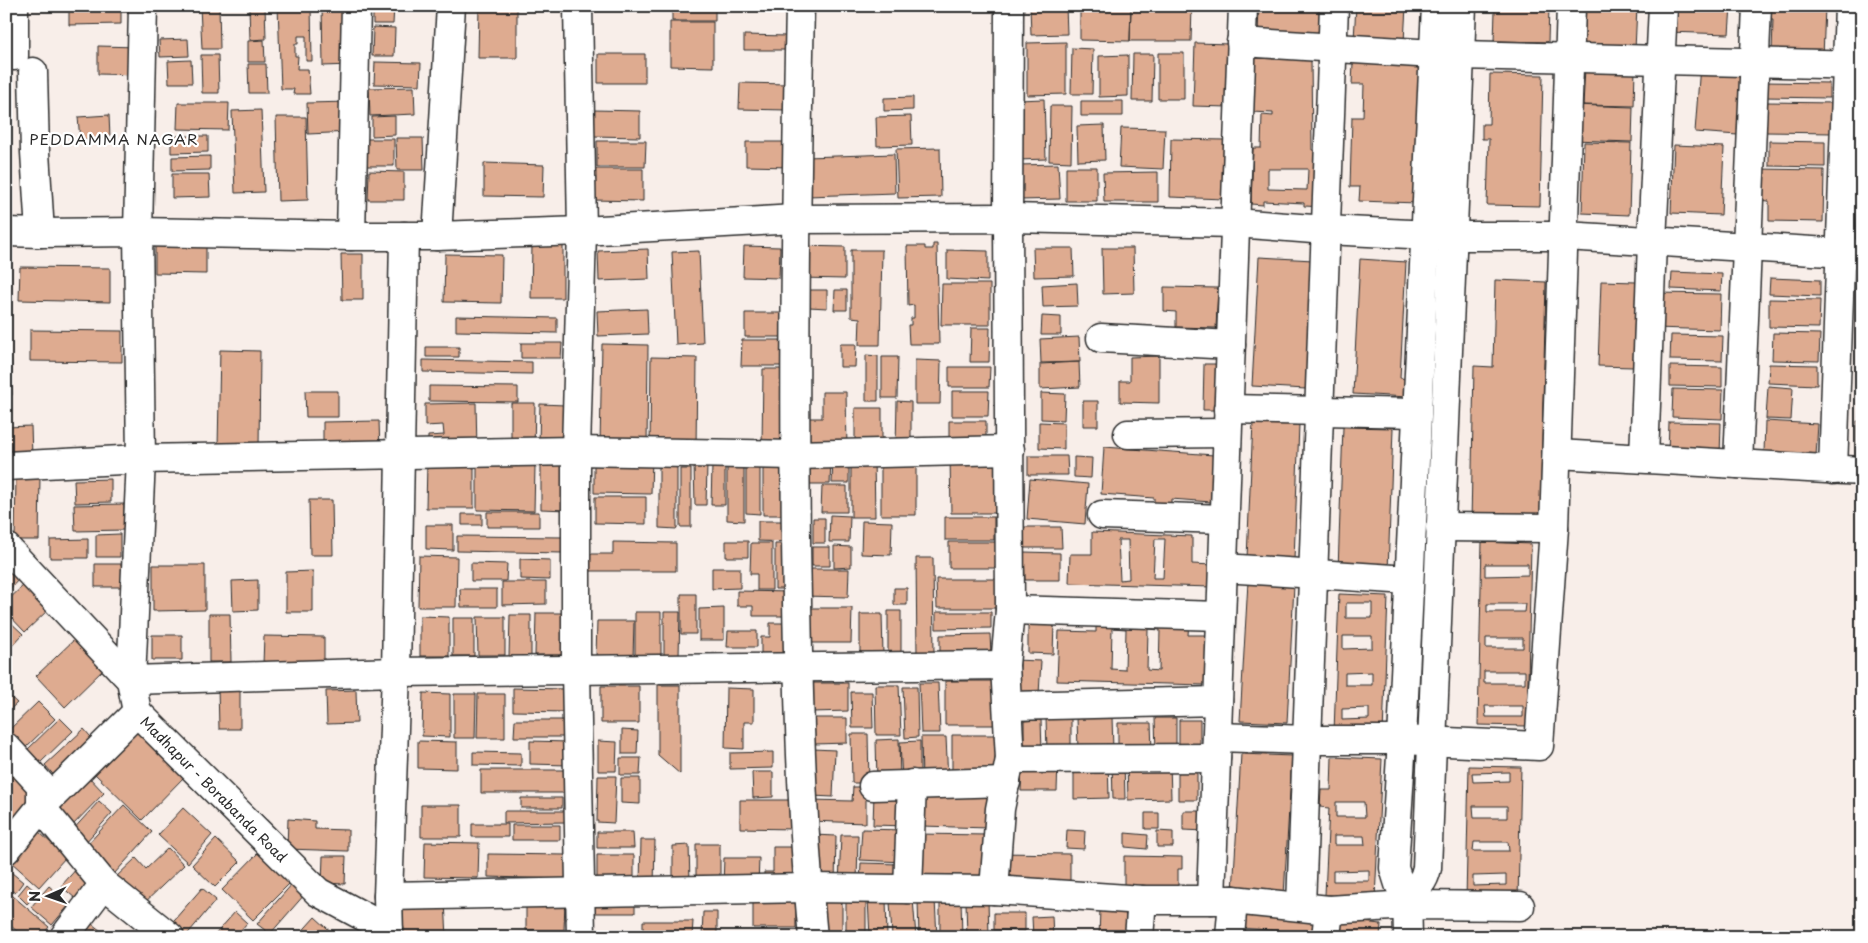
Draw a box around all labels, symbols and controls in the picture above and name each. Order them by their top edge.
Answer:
district label: PEDDAMMA NAGAR [29,127,199,150]
street label: Madhapur - Borabanda Road [136,711,292,867]
north arrow [22,870,72,920]
text: N [24,891,45,902]

